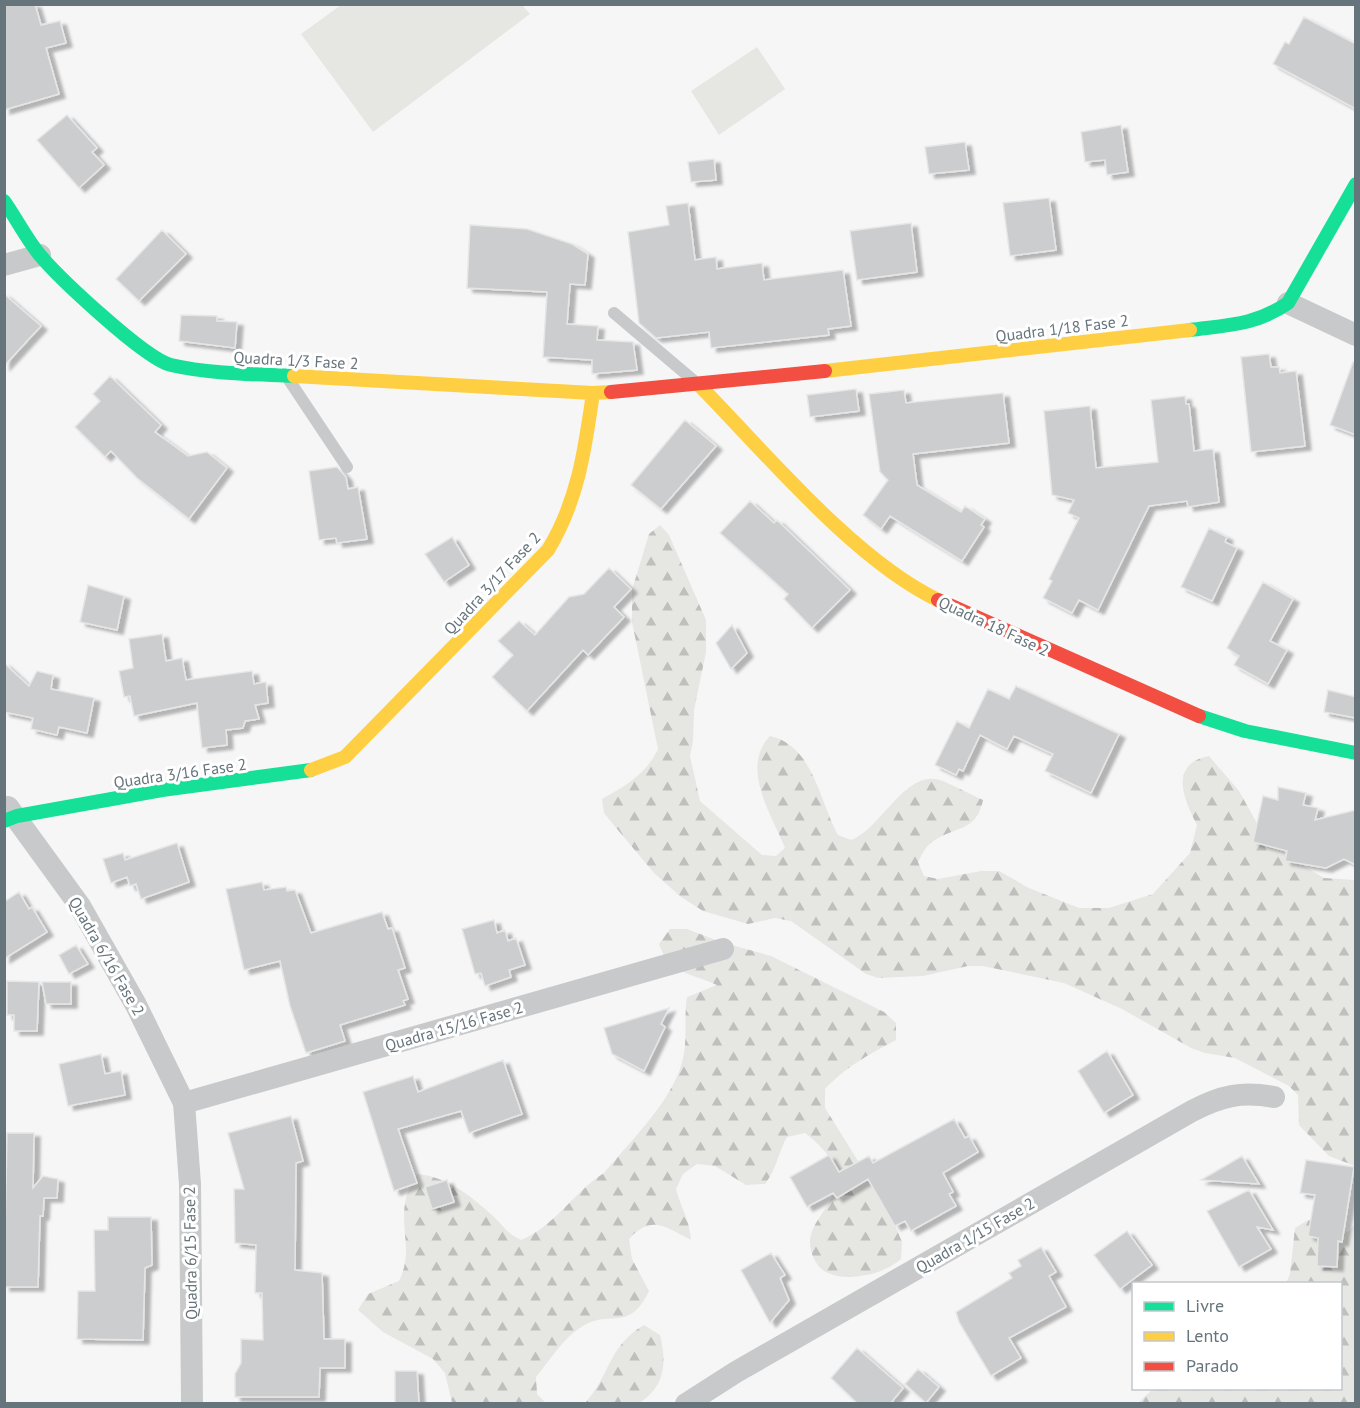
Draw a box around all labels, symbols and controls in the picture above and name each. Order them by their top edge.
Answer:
street label: Quadra 1/18 Fase 2 [994,310,1130,346]
street label: Quadra 1/3 Fase 2 [233,347,359,373]
street label: Quadra 3/17 Fase 2 [439,528,545,638]
street label: Quadra 18 Fase 2 [936,592,1052,660]
street label: Quadra 3/16 Fase 2 [112,754,248,792]
street label: Quadra 6/16 Fase 2 [65,893,149,1019]
street label: Quadra 15/16 Fase 2 [383,997,525,1055]
street label: Quadra 6/15 Fase 2 [179,1186,201,1320]
street label: Quadra 1/15 Fase 2 [912,1193,1038,1277]
legend [1132,1282,1342,1390]
text: Livre [1186,1294,1224,1317]
text: Lento [1186,1324,1229,1347]
text: Parado [1186,1354,1239,1377]

